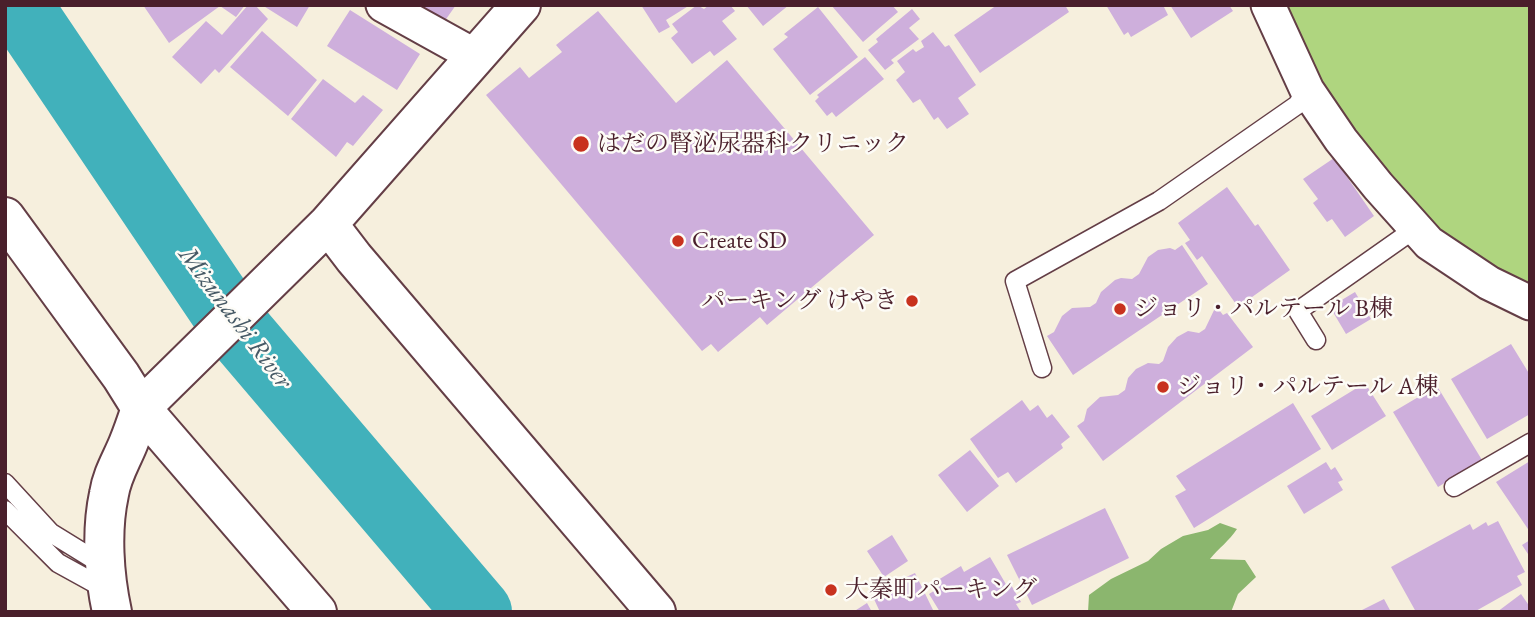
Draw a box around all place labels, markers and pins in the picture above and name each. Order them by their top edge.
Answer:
place label: はだの腎泌尿器科クリニック [597,130,909,158]
marker: はだの腎泌尿器科クリニック [571,134,591,154]
place label: Create SD [692,227,787,255]
marker: Create SD [670,233,686,249]
place label: パーキング けやき [701,287,898,315]
marker: パーキング けやき [904,293,920,309]
place label: ジョリ・パルテール B棟 [1134,295,1393,323]
marker: ジョリ・パルテール B棟 [1112,301,1128,317]
place label: ジョリ・パルテール A棟 [1177,373,1438,401]
marker: ジョリ・パルテール A棟 [1155,379,1171,395]
place label: 大秦町パーキング [845,576,1037,604]
marker: 大秦町パーキング [823,582,839,598]

